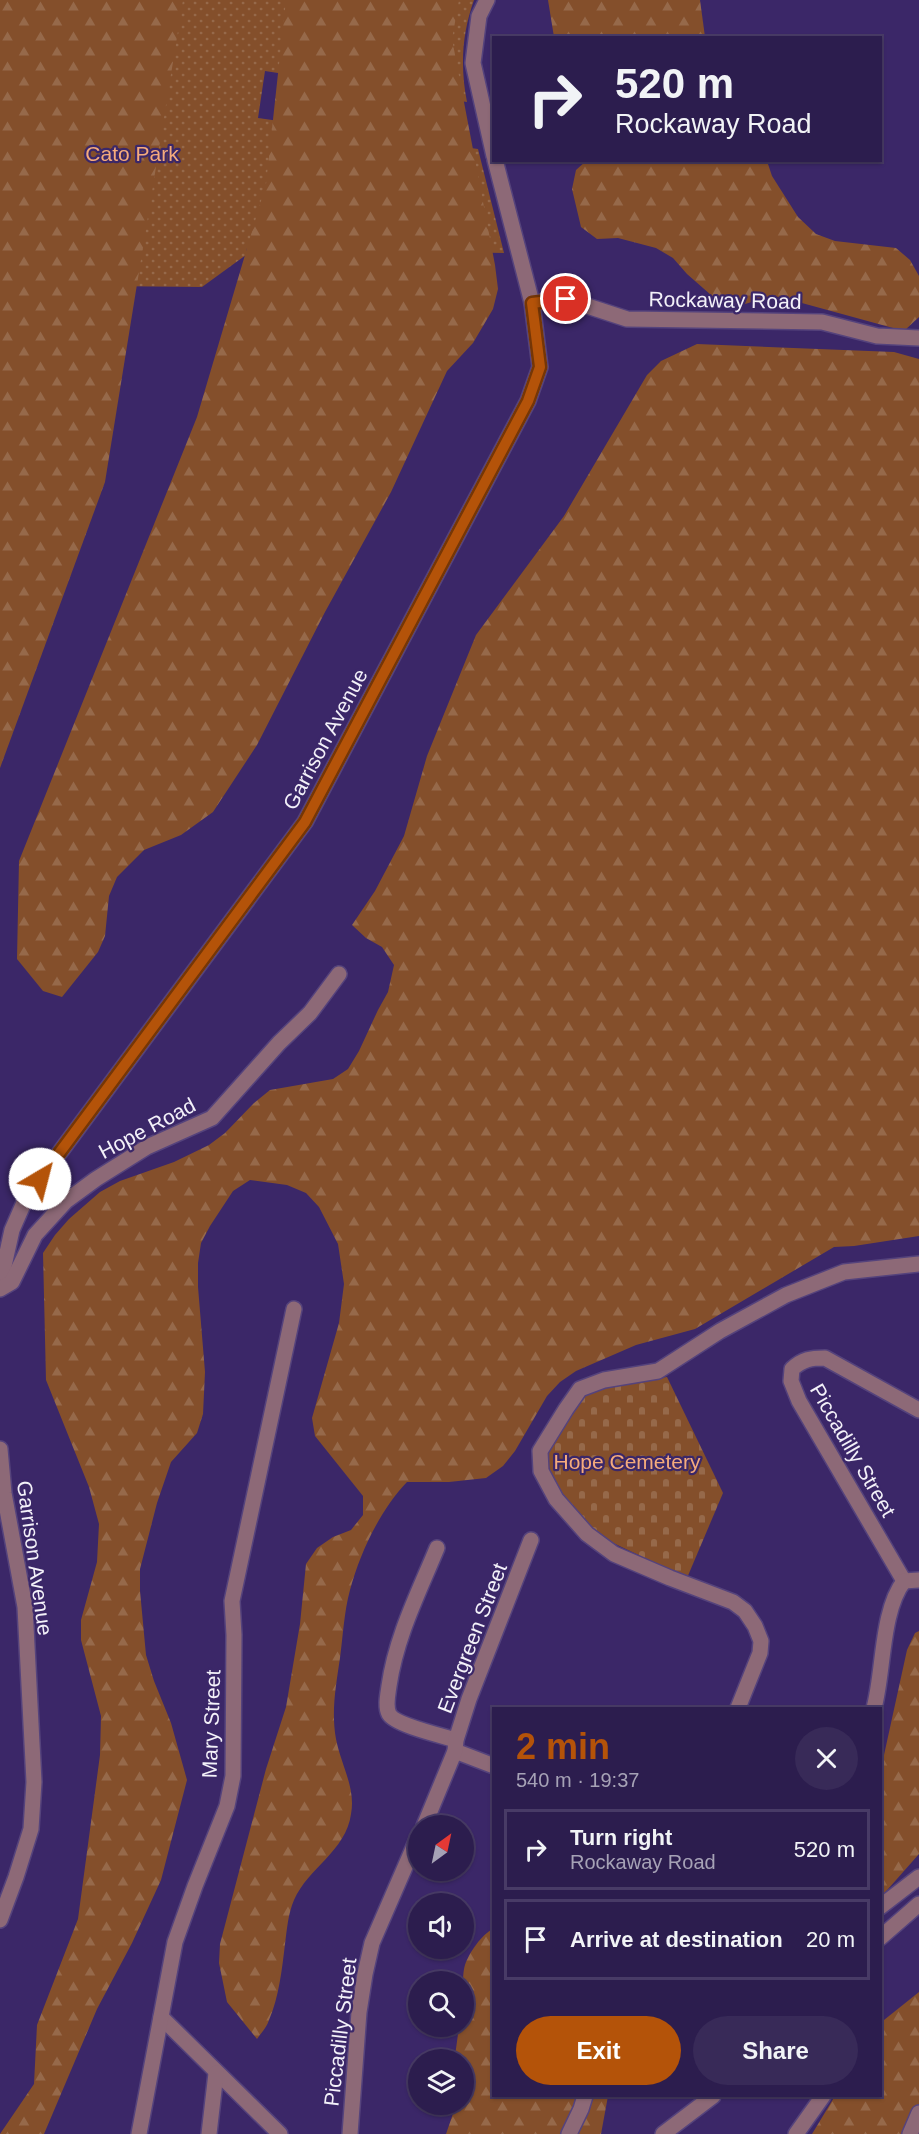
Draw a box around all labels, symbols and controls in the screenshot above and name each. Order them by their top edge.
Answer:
icon: right [516,60,594,138]
text: 520 m [615,60,734,107]
text: Rockaway Road [615,109,812,139]
park label: Cato Park [85,142,179,165]
pin [540,273,591,324]
icon: arrive [549,282,582,315]
street label: Rockaway Road [648,287,802,313]
street label: Garrison Avenue [278,665,372,813]
street label: Hope Road [95,1093,199,1163]
position arrow [8,1147,72,1211]
street label: Piccadilly Street [806,1380,900,1521]
park label: Hope Cemetery [553,1450,701,1473]
street label: Garrison Avenue [13,1479,57,1637]
street label: Evergreen Street [433,1560,511,1716]
street label: Mary Street [198,1669,224,1779]
text: 2 min [516,1726,610,1767]
button: close [795,1727,858,1790]
text: 540 m · 19:37 [516,1769,639,1791]
north arrow [408,1815,474,1881]
map controls [408,1815,474,2115]
text: Turn right [570,1825,672,1850]
icon: right [519,1833,552,1866]
text: 520 m [794,1837,855,1862]
text: Rockaway Road [570,1851,716,1873]
button: sound [408,1893,474,1959]
icon: arrive [519,1923,552,1956]
text: Arrive at destination [570,1927,783,1952]
text: 20 m [806,1927,855,1952]
street label: Piccadilly Street [319,1956,361,2108]
button: search [408,1971,474,2037]
button: Exit [516,2016,681,2085]
button: Share [693,2016,858,2085]
button: layers [408,2049,474,2115]

